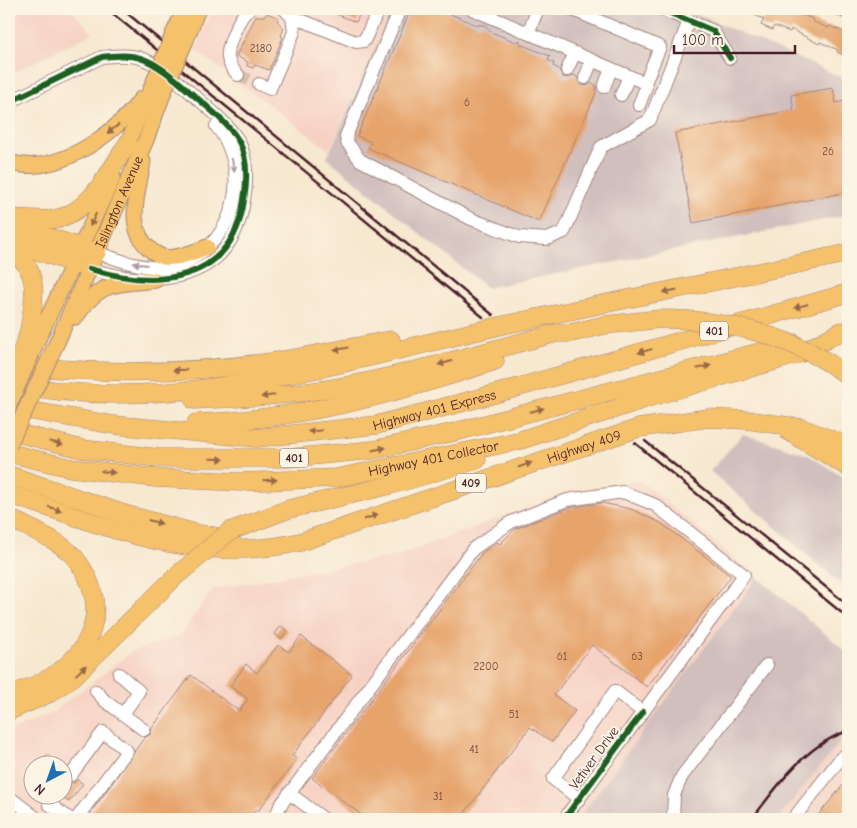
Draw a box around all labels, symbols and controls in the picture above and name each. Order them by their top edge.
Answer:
scale bar [674,22,796,54]
text: 100 m [682,31,724,49]
house number: 2180 [250,42,272,55]
house number: 6 [464,96,470,109]
one-way arrow [107,124,120,135]
house number: 26 [822,145,834,158]
street label: Islington Avenue [91,153,147,250]
one-way arrow [230,158,238,174]
one-way arrow [89,212,97,227]
one-way arrow [132,260,148,268]
one-way arrow [662,287,677,295]
one-way arrow [794,303,809,311]
road number: 401 [700,322,728,341]
one-way arrow [333,345,349,353]
one-way arrow [638,348,653,356]
one-way arrow [437,359,452,367]
one-way arrow [697,362,712,370]
one-way arrow [172,367,188,375]
street label: Highway 401 Express [371,386,498,434]
one-way arrow [260,392,276,400]
one-way arrow [529,406,544,414]
street label: Highway 409 [545,426,623,467]
one-way arrow [306,428,322,436]
street label: Highway 401 Collector [367,437,501,480]
one-way arrow [49,439,64,447]
one-way arrow [372,445,387,453]
road number: 401 [280,448,308,468]
one-way arrow [209,455,225,463]
one-way arrow [518,461,533,469]
one-way arrow [100,468,116,476]
road number: 409 [456,473,486,492]
one-way arrow [262,476,278,484]
one-way arrow [48,506,63,514]
one-way arrow [364,513,379,521]
one-way arrow [147,519,162,527]
house number: 61 [557,650,567,663]
house number: 63 [631,650,643,663]
house number: 2200 [474,660,498,673]
one-way arrow [74,664,86,676]
house number: 51 [509,708,519,721]
street label: Vetiver Drive [565,723,623,793]
house number: 41 [469,743,479,756]
north arrow [22,756,72,806]
text: N [31,780,49,799]
house number: 31 [433,790,443,803]

